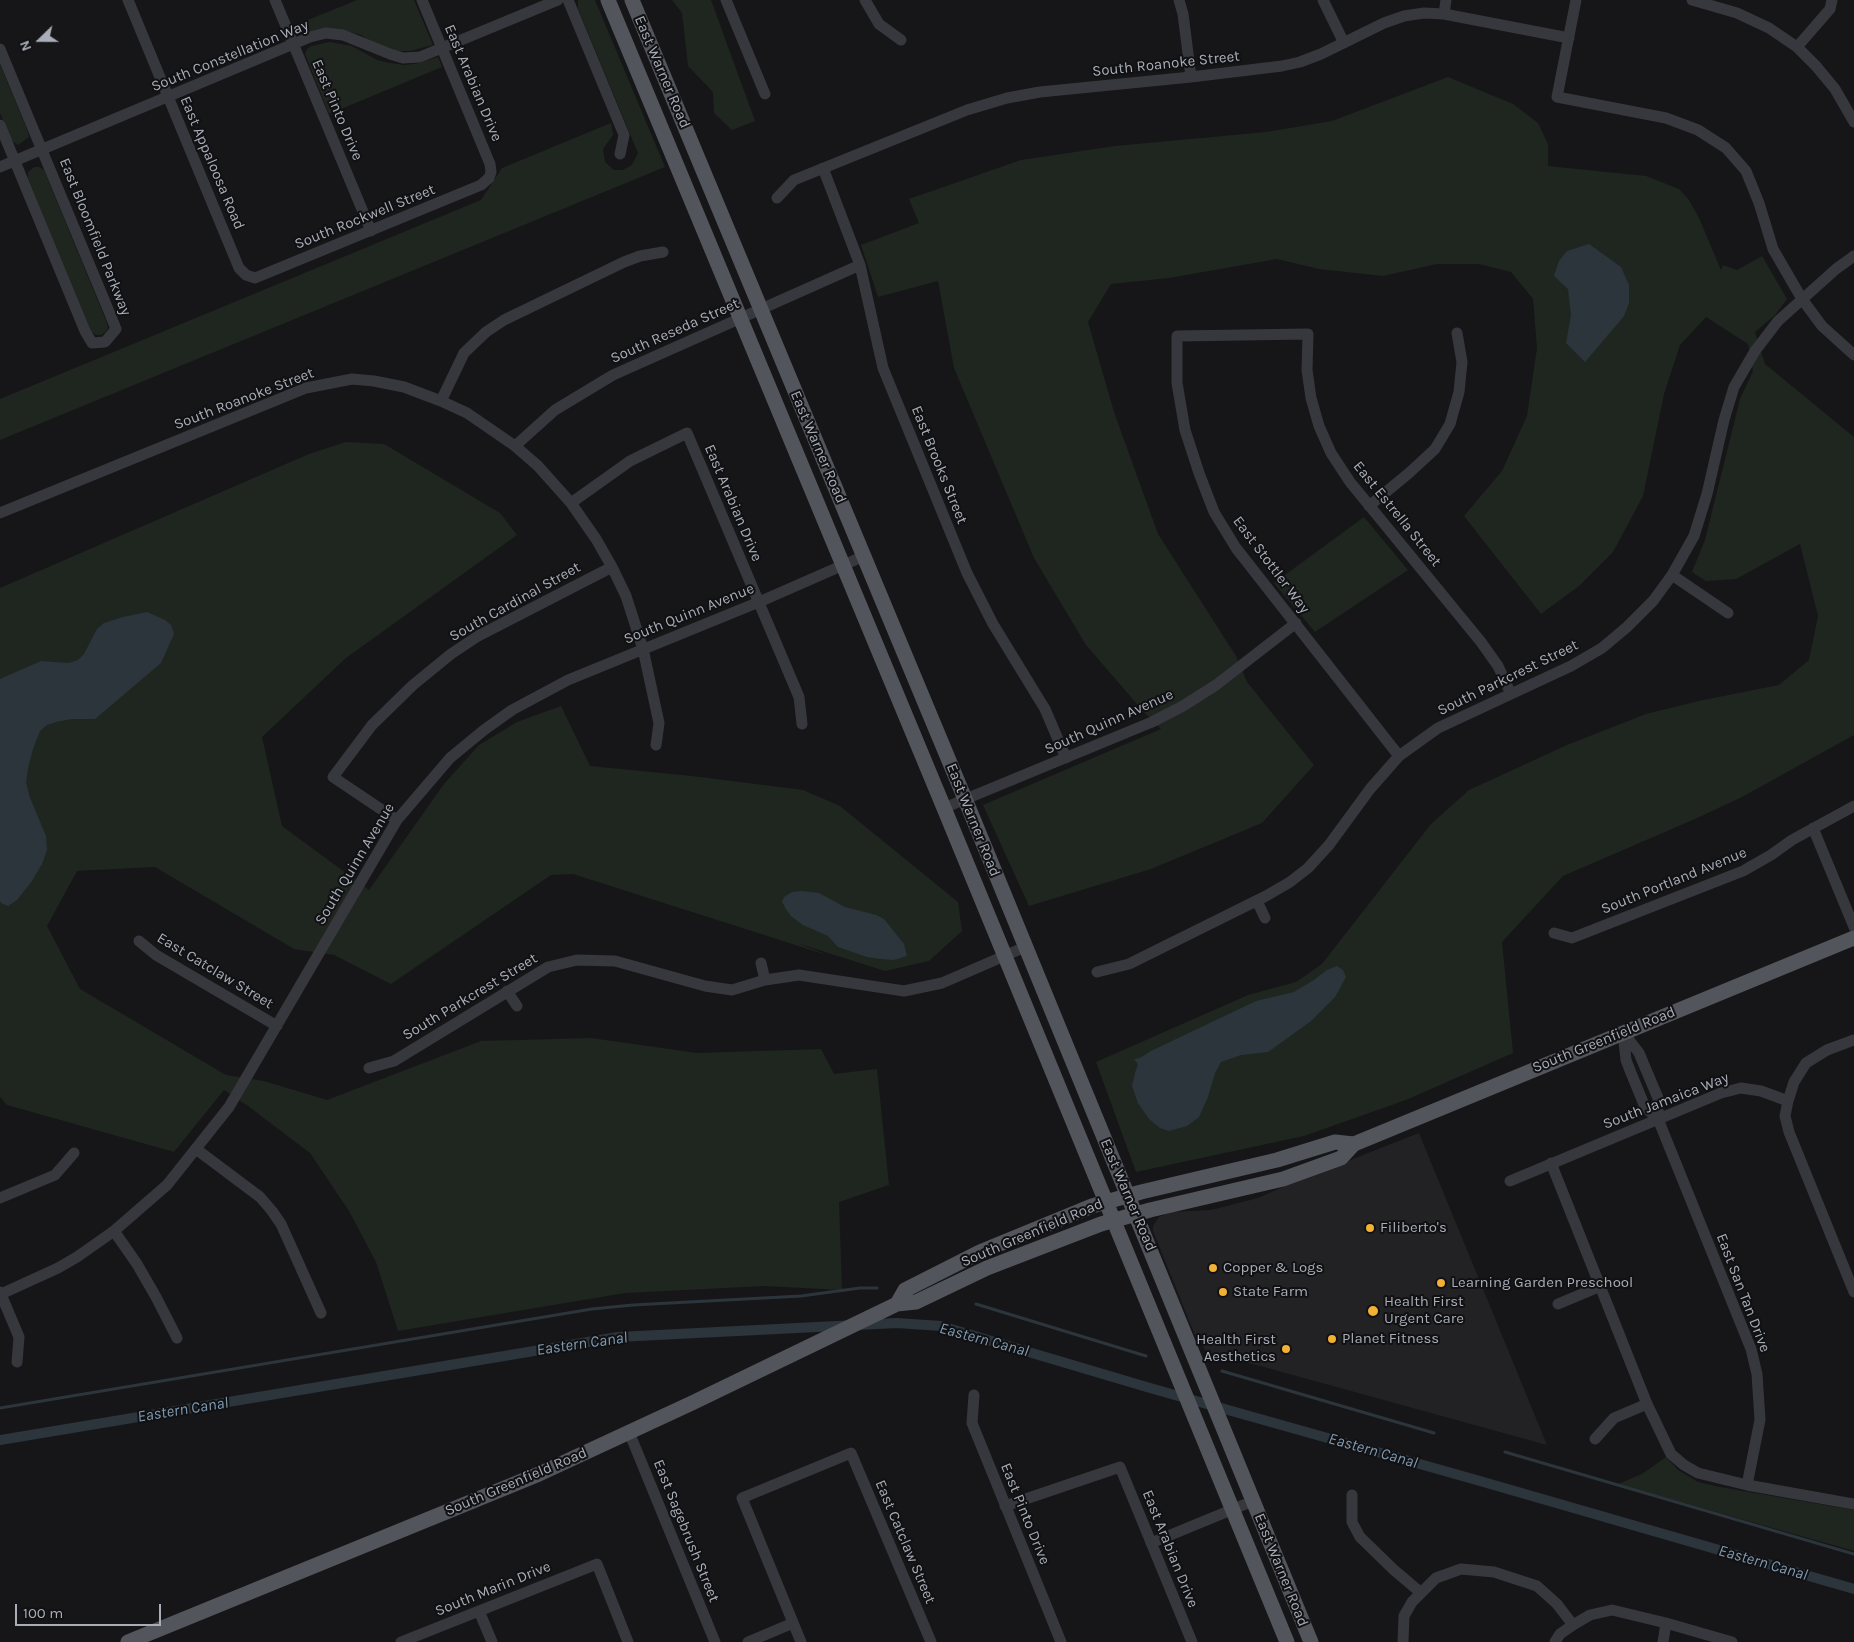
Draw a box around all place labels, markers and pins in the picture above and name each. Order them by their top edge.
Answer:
place label: Filiberto's [1380,1219,1447,1237]
marker: Filiberto's [1364,1222,1376,1234]
place label: Copper & Logs [1223,1259,1323,1277]
marker: Copper & Logs [1207,1262,1219,1274]
place label: Learning Garden Preschool [1451,1274,1633,1292]
marker: Learning Garden Preschool [1435,1277,1447,1289]
place label: State Farm [1233,1283,1308,1301]
marker: State Farm [1217,1286,1229,1298]
place label: Health First Urgent Care [1384,1293,1464,1328]
marker: Health First Urgent Care [1366,1304,1380,1318]
place label: Planet Fitness [1342,1330,1439,1348]
place label: Health First Aesthetics [1196,1331,1276,1366]
marker: Planet Fitness [1326,1333,1338,1345]
marker: Health First Aesthetics [1280,1343,1292,1355]

